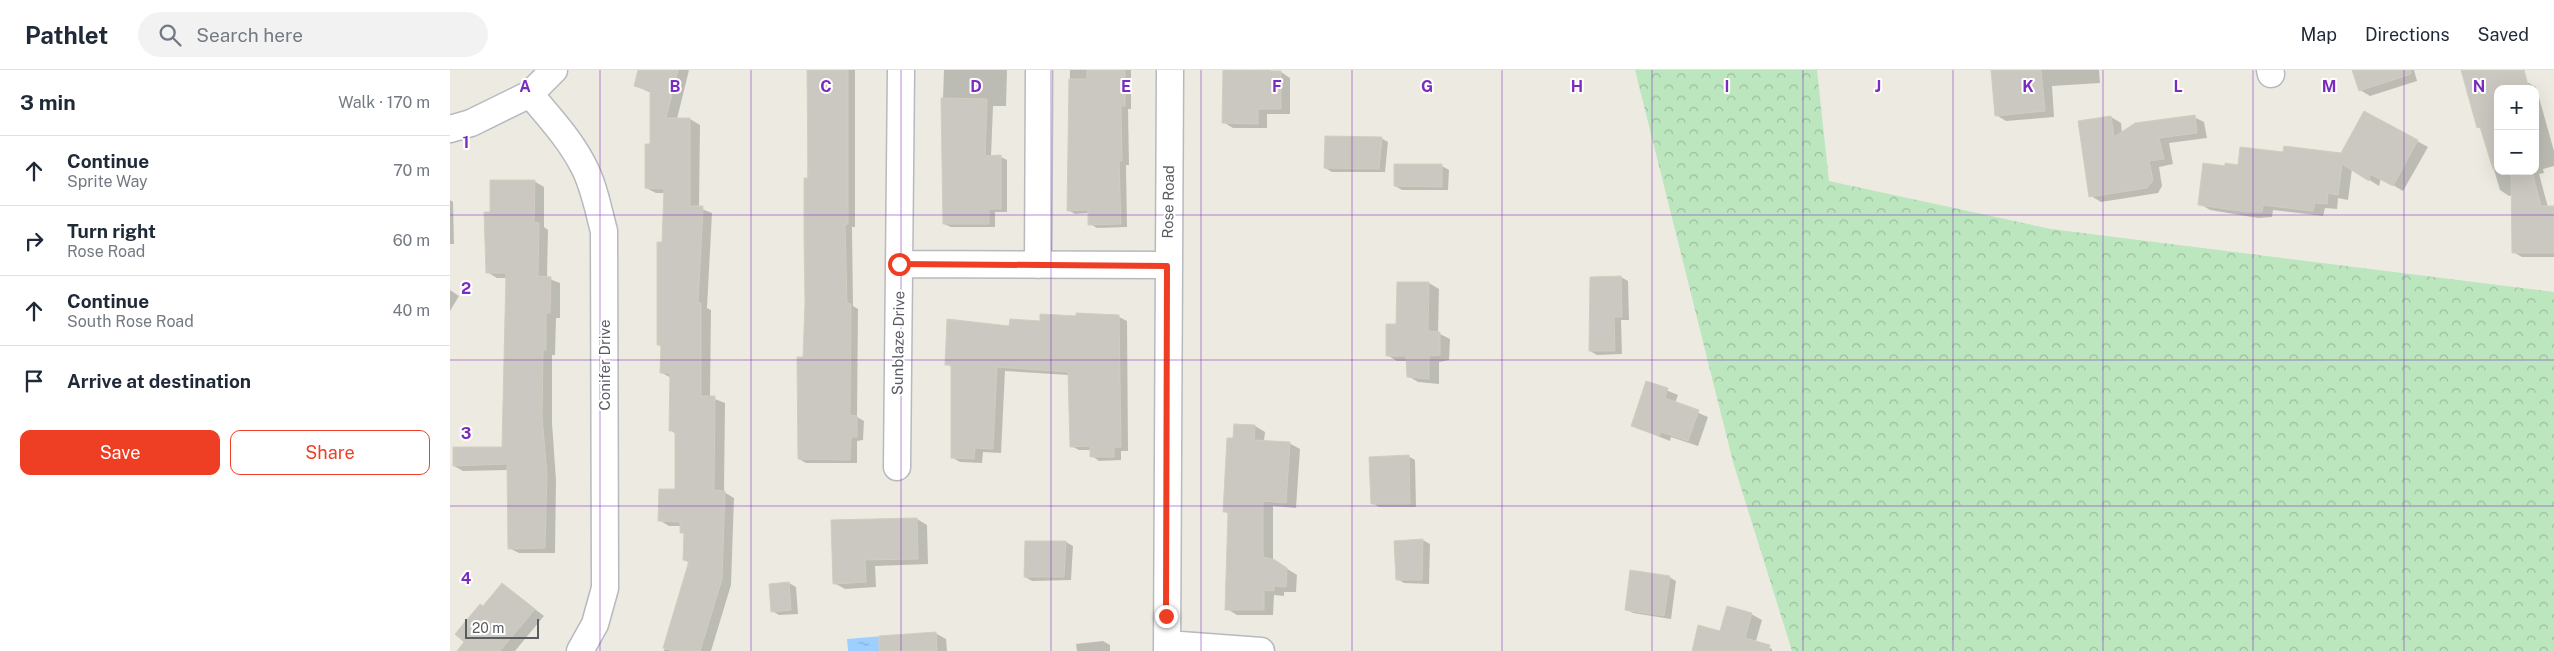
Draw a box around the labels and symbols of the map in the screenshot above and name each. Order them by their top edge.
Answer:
text: A [519,77,531,96]
text: B [670,77,681,96]
text: C [820,77,832,96]
text: D [970,77,982,96]
text: E [1121,77,1131,96]
text: F [1272,77,1282,96]
text: G [1421,77,1433,96]
text: H [1571,77,1583,96]
text: I [1725,77,1729,96]
text: J [1875,77,1881,96]
text: K [2022,77,2034,96]
text: L [2173,77,2183,96]
text: M [2322,77,2336,96]
text: N [2473,77,2485,96]
text: 1 [463,133,469,152]
street label: Rose Road [1159,165,1177,239]
route start [888,253,911,276]
text: 2 [461,279,471,298]
street label: Sunblaze Drive [889,291,907,395]
street label: Conifer Drive [596,320,613,410]
text: 3 [461,424,471,443]
text: 4 [461,569,472,588]
route end [1155,605,1178,628]
scale bar [465,616,539,639]

